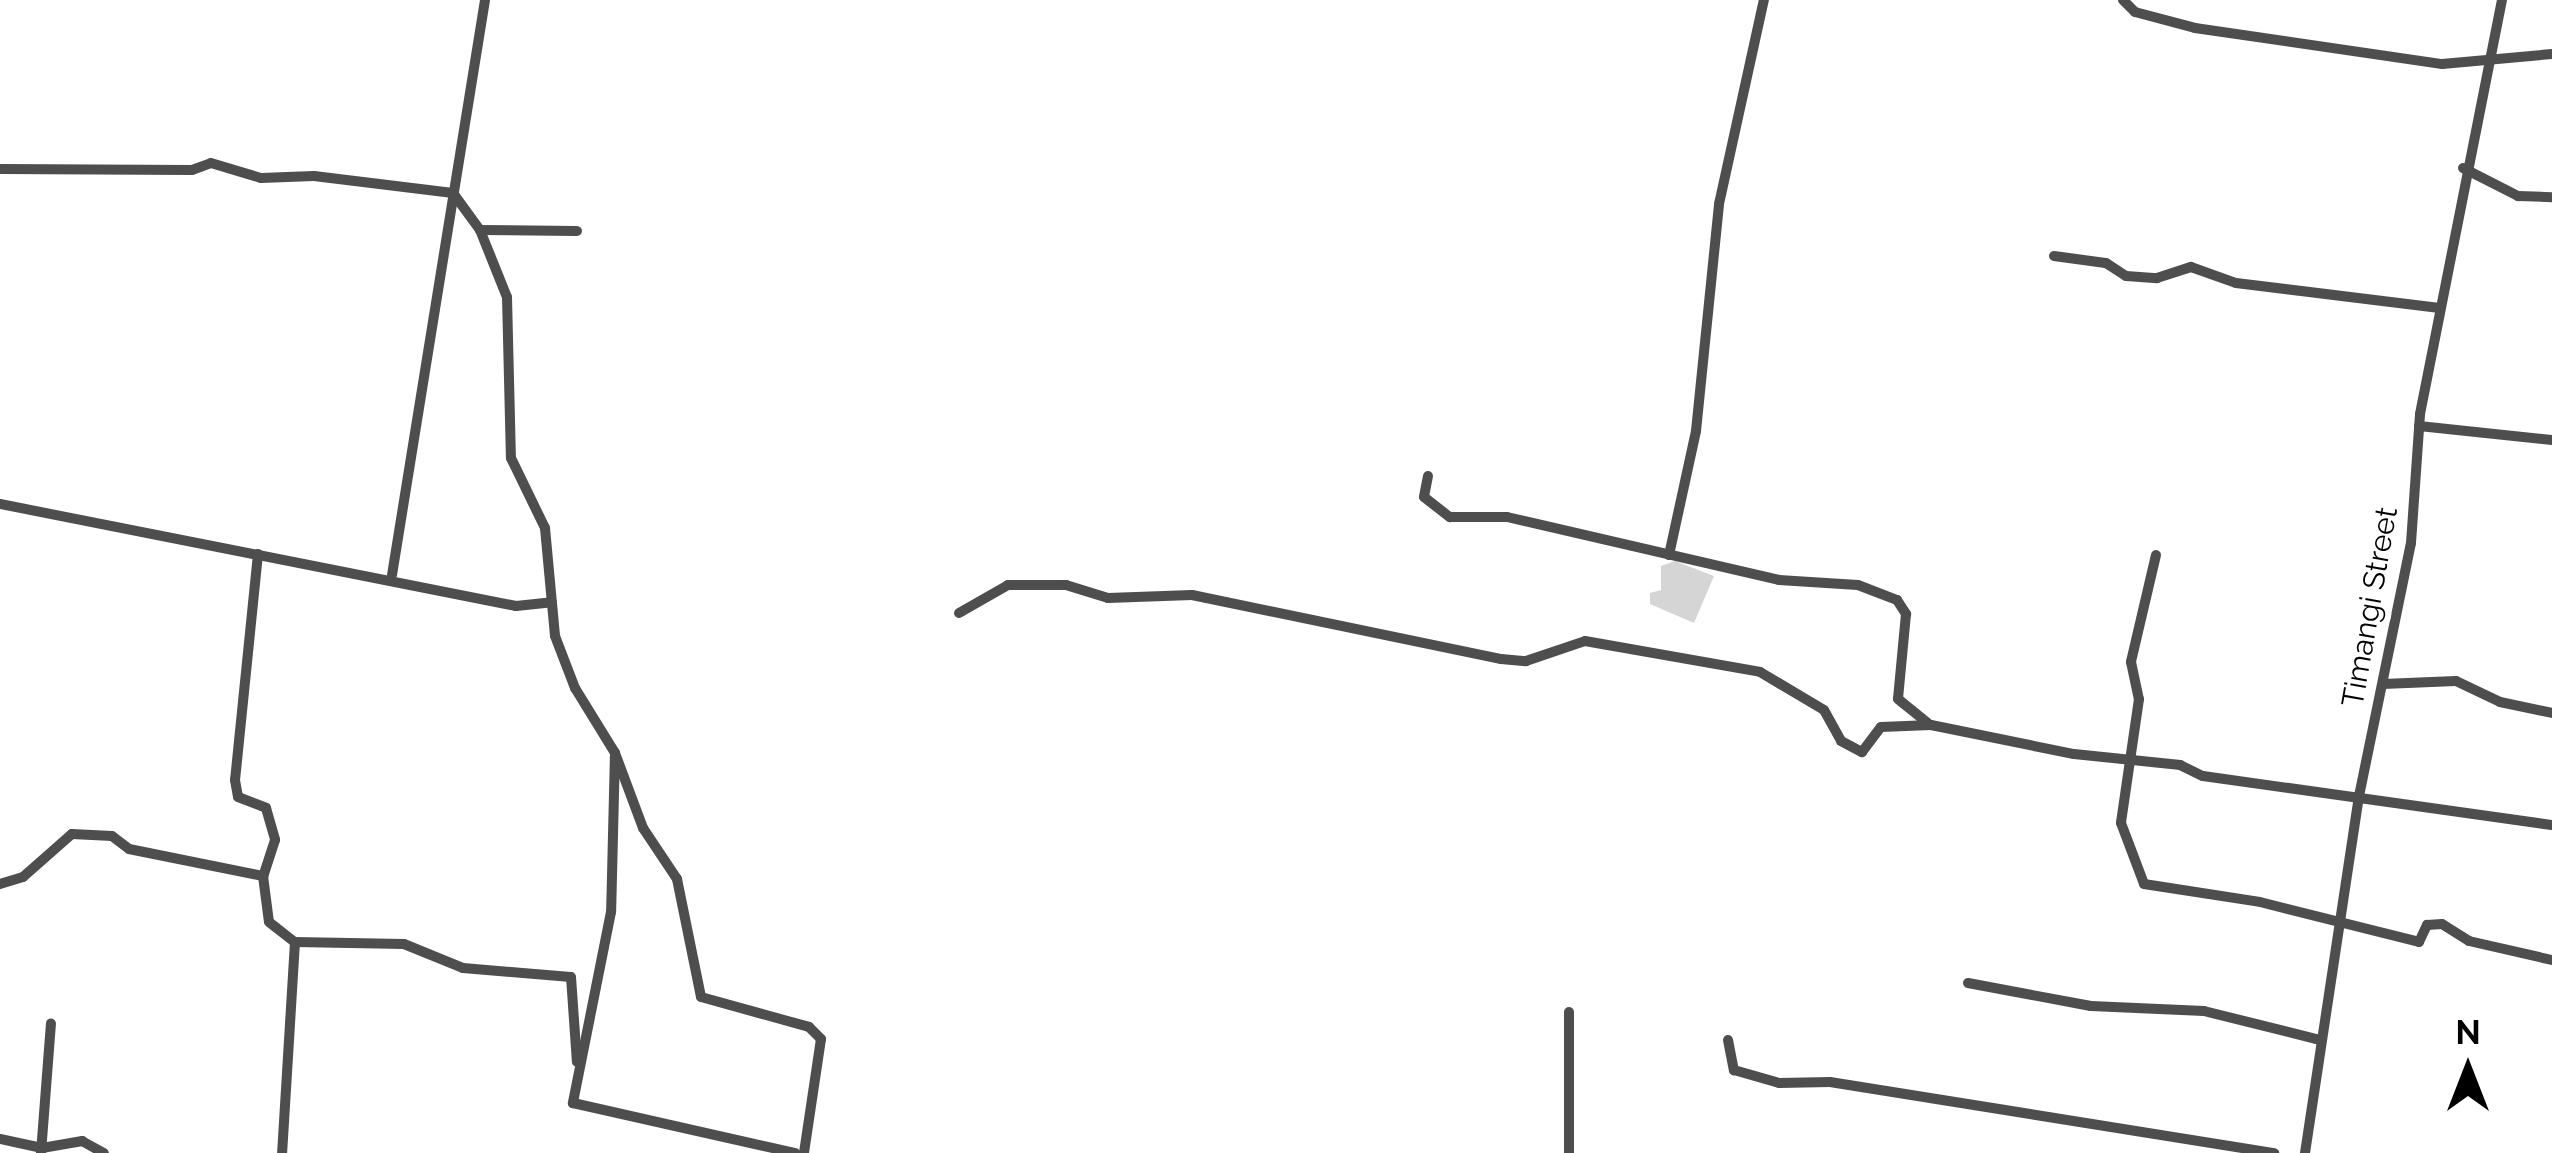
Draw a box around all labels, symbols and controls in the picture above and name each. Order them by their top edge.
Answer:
street label: Timangi Street [2335,504,2405,710]
north arrow [2408,1009,2528,1129]
text: N [2455,1013,2481,1052]

